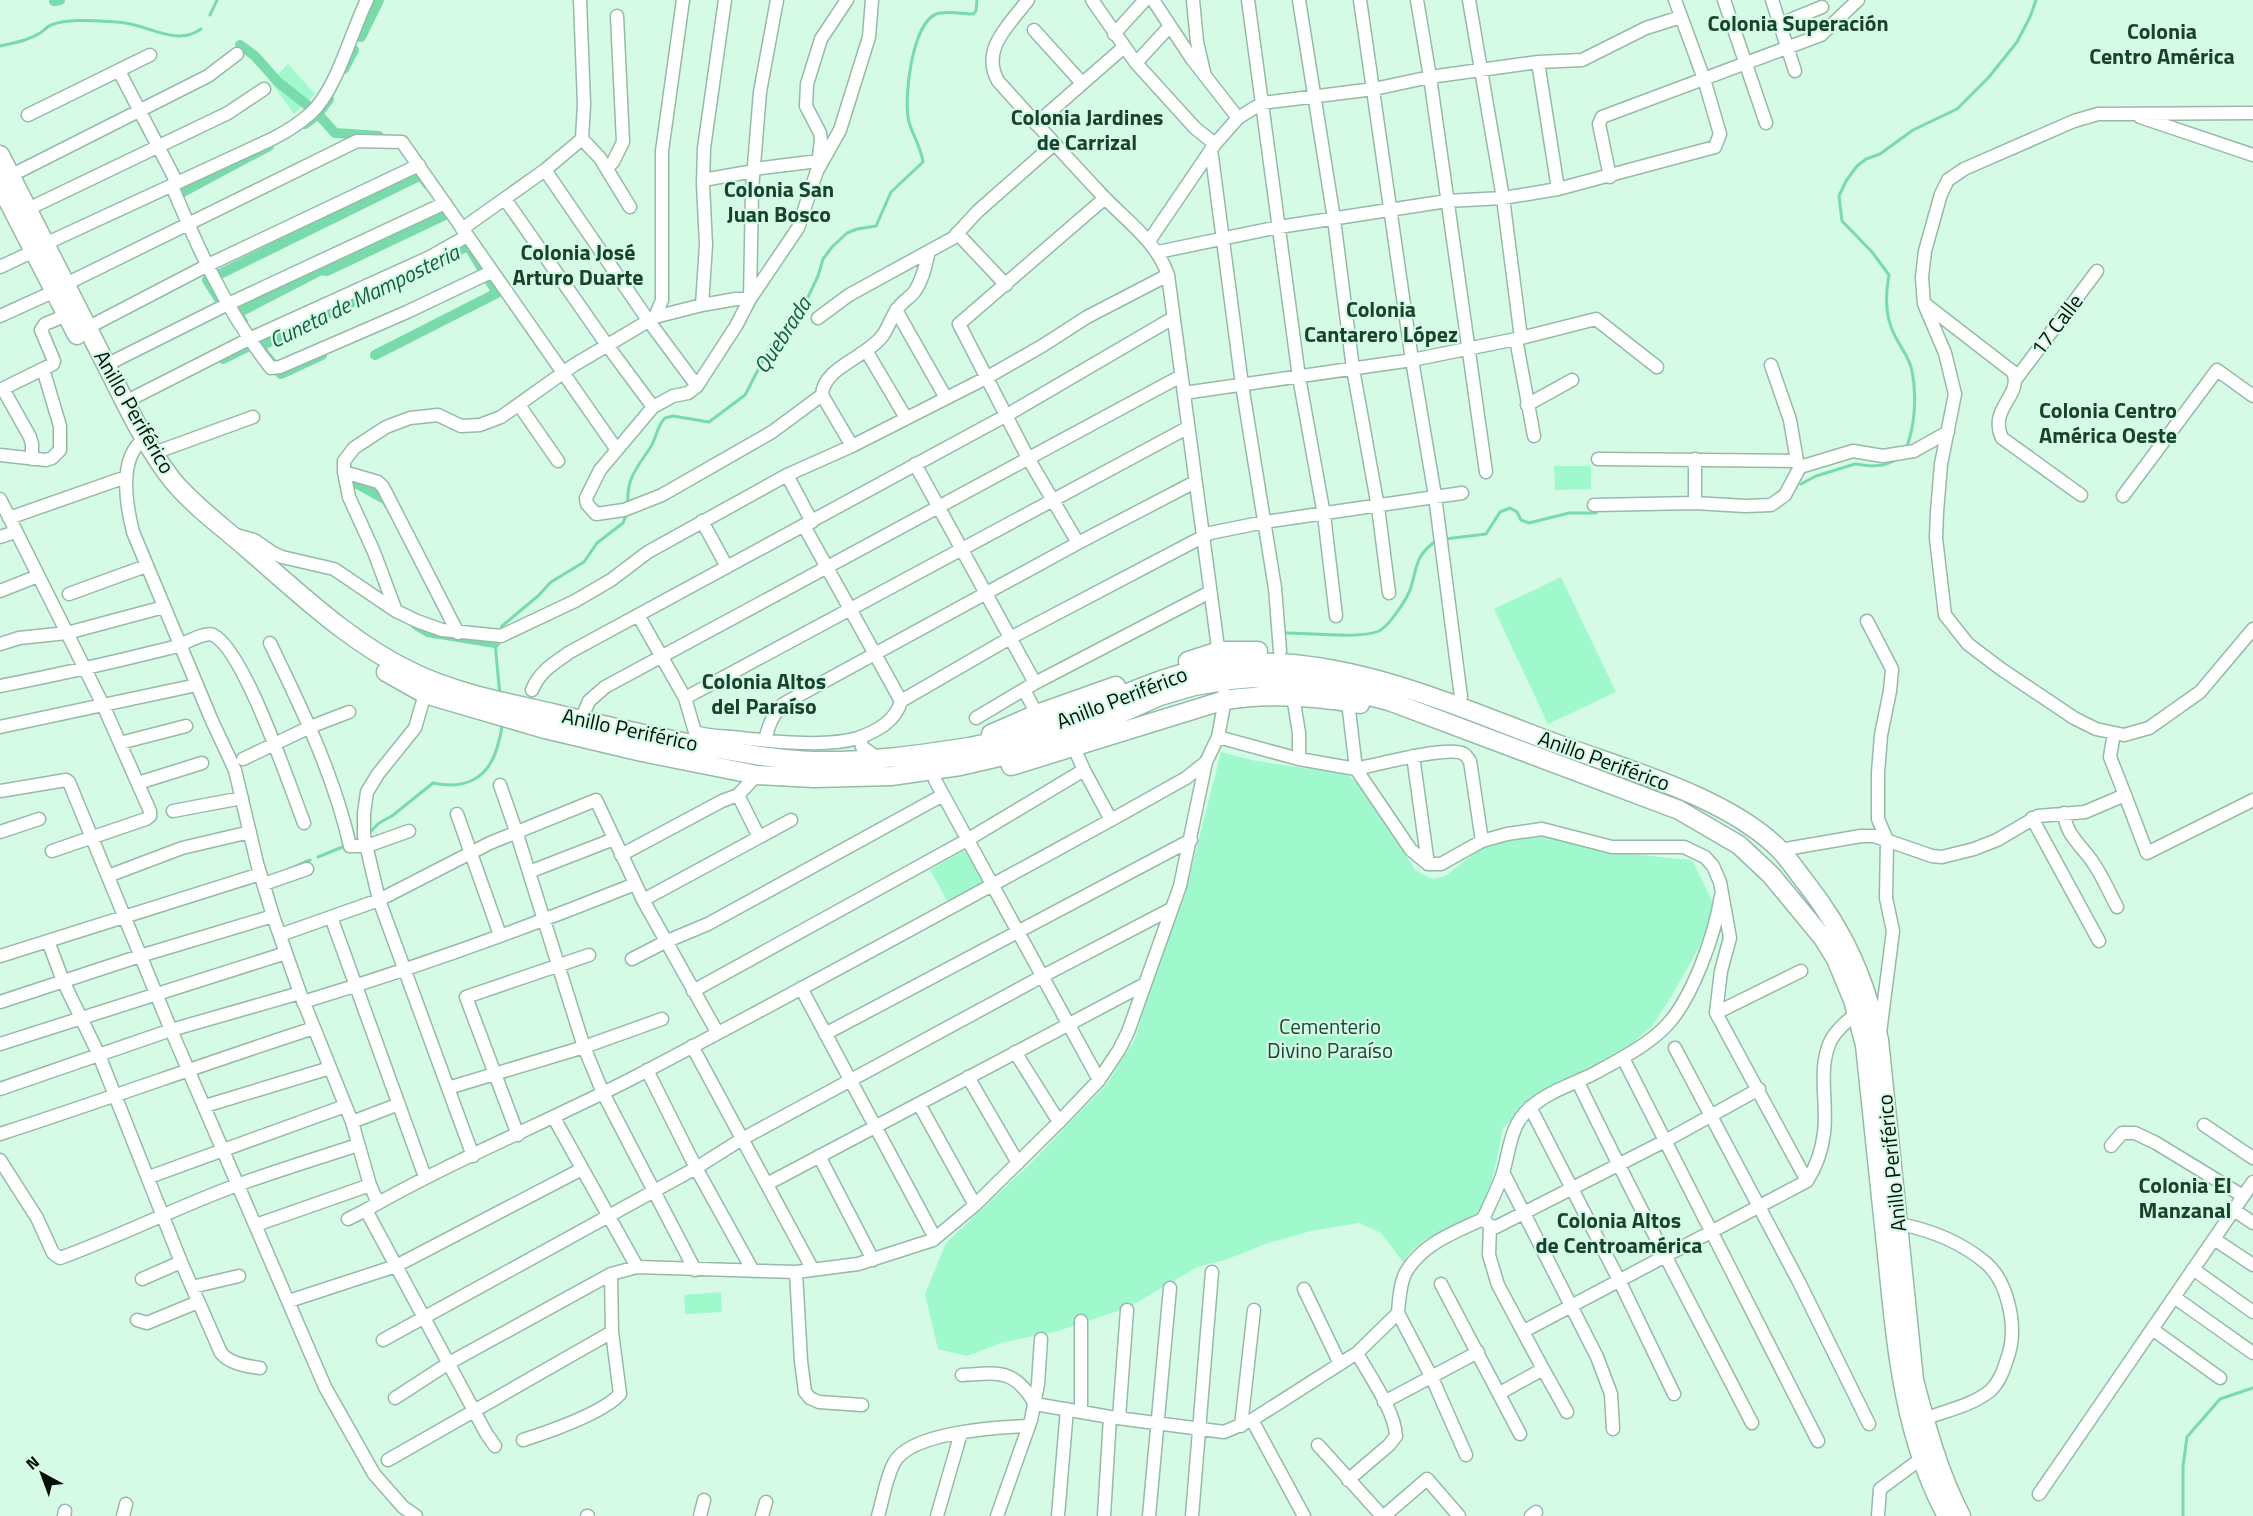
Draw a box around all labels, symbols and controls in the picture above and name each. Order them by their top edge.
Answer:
district label: Colonia Superación [1707,6,1889,40]
district label: Colonia Centro América [2089,14,2235,73]
district label: Colonia Jardines de Carrizal [1011,100,1163,159]
district label: Colonia San Juan Bosco [724,172,834,231]
water label: Cuneta de Mamposteria [263,234,467,357]
district label: Colonia José Arturo Duarte [512,235,644,294]
street label: 17 Calle [2022,287,2090,362]
water label: Quebrada [744,288,821,380]
district label: Colonia Cantarero López [1304,292,1458,351]
street label: Anillo Periférico [87,344,183,479]
district label: Colonia Centro América Oeste [2039,393,2177,452]
street label: Anillo Periférico [1051,657,1192,737]
district label: Colonia Altos del Paraíso [702,664,826,723]
street label: Anillo Periférico [559,699,701,759]
street label: Anillo Periférico [1534,721,1675,799]
park label: Cementerio Divino Paraíso [1267,1010,1393,1066]
street label: Anillo Periférico [1868,1093,1914,1233]
district label: Colonia El Manzanal [2138,1168,2232,1227]
district label: Colonia Altos de Centroamérica [1535,1203,1703,1262]
north arrow [12,1444,72,1504]
text: N [20,1450,44,1475]

